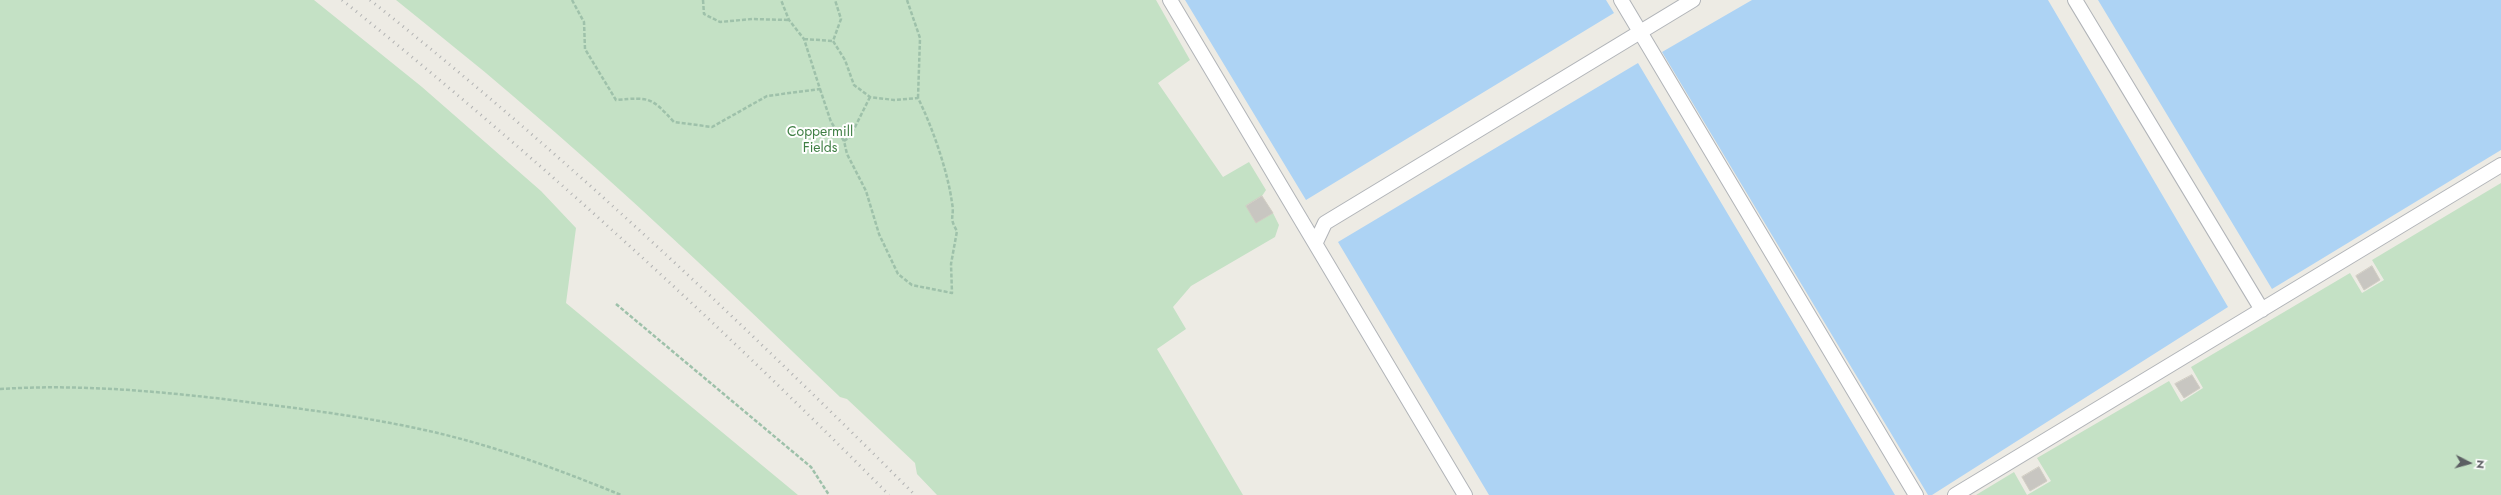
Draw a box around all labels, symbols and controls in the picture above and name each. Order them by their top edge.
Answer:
park label: Coppermill Fields [787,125,853,158]
north arrow [2449,443,2489,483]
text: N [2473,459,2489,469]

